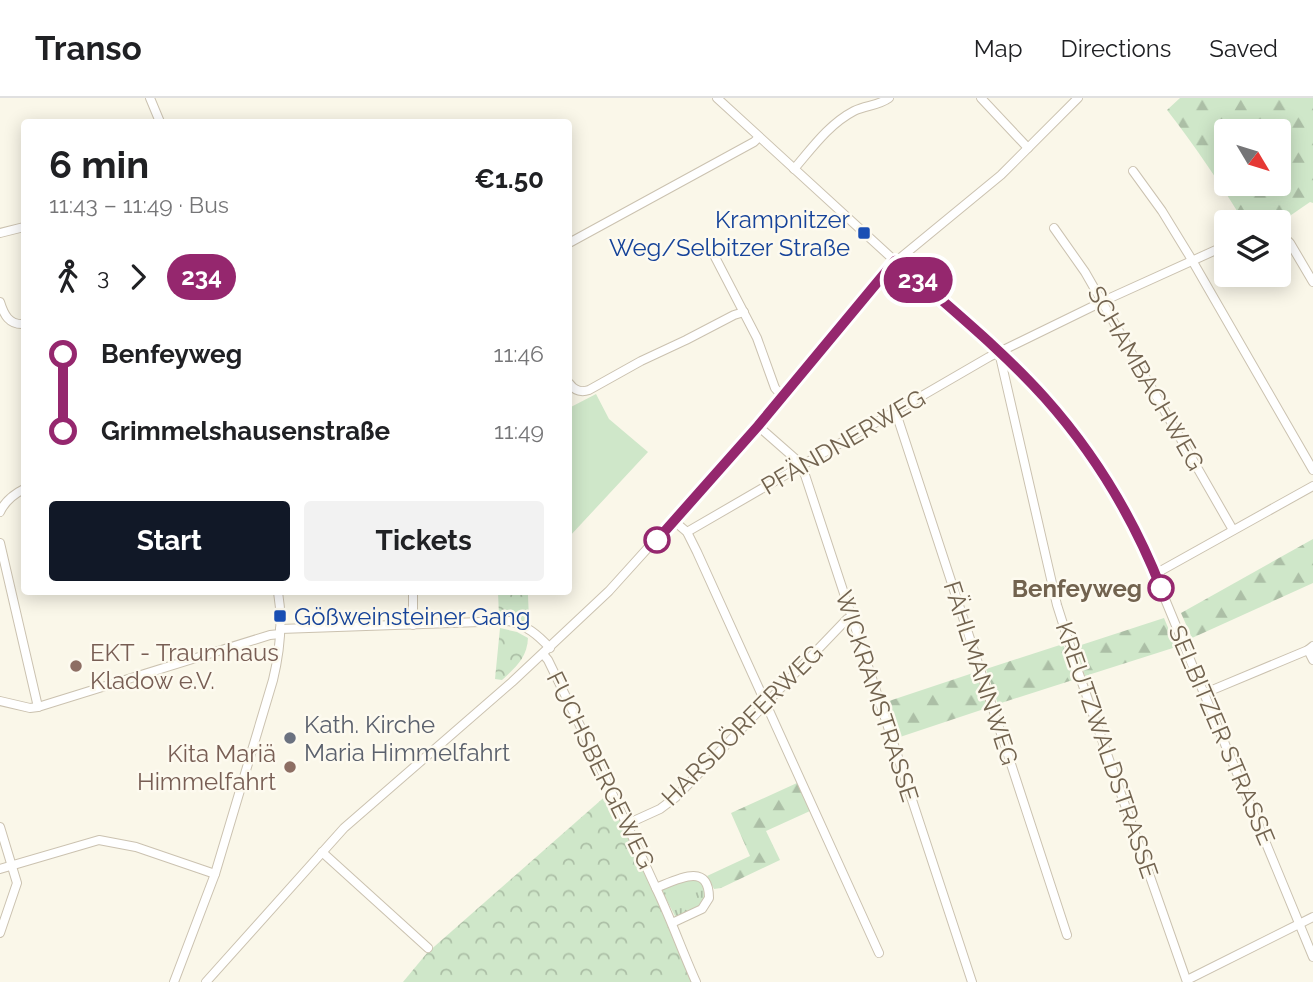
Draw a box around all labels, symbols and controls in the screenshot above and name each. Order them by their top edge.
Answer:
text: Transo [35,29,142,68]
text: Map [974,34,1023,63]
text: Directions [1061,34,1171,63]
text: Saved [1209,34,1278,63]
north arrow [1214,119,1292,196]
map controls [1214,119,1291,287]
text: 6 min [49,142,149,187]
text: €1.50 [474,164,544,194]
text: 11:43 – 11:49 · Bus [49,191,229,218]
place label: Krampnitzer Weg/Selbitzer Straße [609,205,851,262]
button: layers [1214,210,1291,287]
marker: Krampnitzer Weg/Selbitzer Straße [856,225,872,241]
line badge: 234 [878,257,958,303]
icon: walk [49,258,87,296]
icon: forward [119,258,157,296]
text: 234 [181,262,222,291]
text: 3 [97,263,109,290]
text: 234 [898,265,938,294]
street label: SCHAMBACHWEG [1081,281,1211,475]
text: Benfeyweg [101,339,242,369]
text: 11:46 [494,340,544,367]
street label: PFÄNDNERWEG [756,383,930,501]
text: Grimmelshausenstraße [101,416,390,446]
text: 11:49 [494,417,544,444]
button: Start [49,501,290,581]
button: Tickets [304,501,544,581]
unlabelled marker [644,527,670,553]
place label: Benfeyweg [1012,574,1142,603]
marker: Benfeyweg [1148,575,1174,601]
street label: FÄHLMANNWEG [938,577,1024,769]
street label: WICKRAMSTRASSE [829,587,925,805]
place label: Gößweinsteiner Gang [294,602,531,631]
marker: Gößweinsteiner Gang [272,608,288,624]
street label: KREUTZWALDSTRASSE [1049,618,1165,882]
street label: SELBITZER STRASSE [1163,621,1281,849]
place label: EKT - Traumhaus Kladow e.V. [90,638,279,695]
street label: HARSDÖRFERWEG [656,639,828,811]
marker: EKT - Traumhaus Kladow e.V. [68,658,84,674]
street label: FUCHSBERGEWEG [541,667,661,873]
place label: Kath. Kirche Maria Himmelfahrt [304,710,510,767]
marker: Kath. Kirche Maria Himmelfahrt [282,730,298,746]
place label: Kita Mariä Himmelfahrt [137,739,276,796]
marker: Kita Mariä Himmelfahrt [282,759,298,775]

